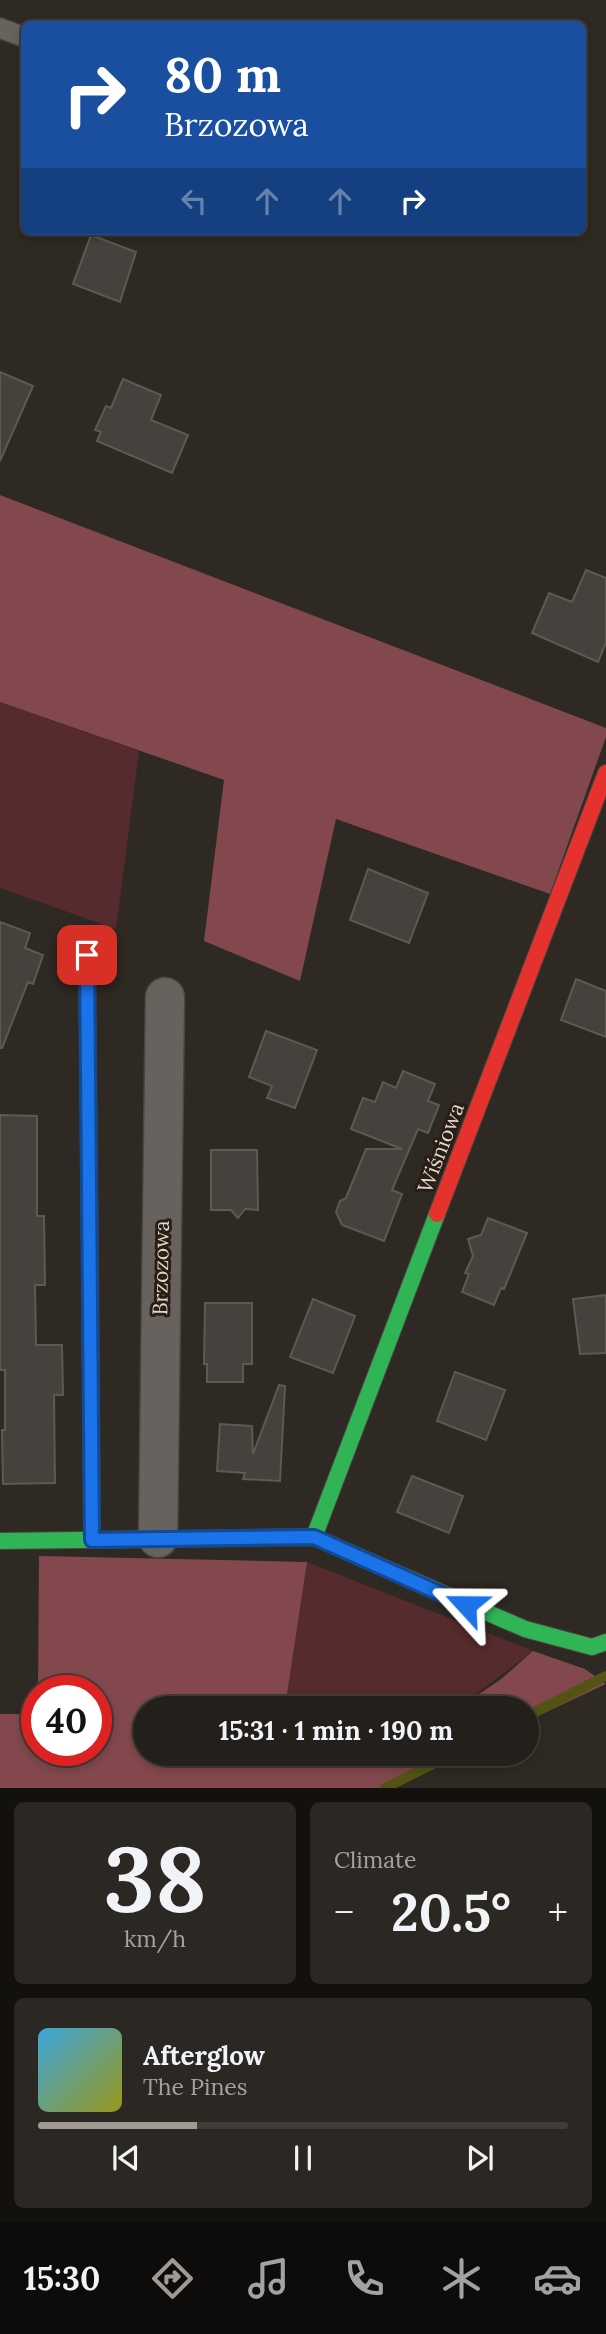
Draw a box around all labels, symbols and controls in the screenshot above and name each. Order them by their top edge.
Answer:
text: 80 m [164,43,281,105]
icon: right [49,49,140,140]
text: Brzozowa [164,104,309,145]
icon: left [175,182,213,220]
icon: ahead [248,182,286,220]
icon: ahead [321,182,359,220]
icon: right [394,182,432,220]
pin [57,925,117,985]
icon: arrive [68,936,106,974]
street label: Wiśniowa [411,1099,470,1197]
street label: Brzozowa [146,1220,175,1316]
position arrow [429,1568,503,1642]
speed limit sign: 40 [21,1675,112,1766]
text: 15:31 · 1 min · 190 m [219,1714,453,1747]
text: 38 [103,1820,207,1937]
text: Climate [334,1845,416,1874]
text: 20.5° [391,1879,511,1945]
text: − [334,1888,354,1936]
text: + [548,1888,568,1936]
text: km/h [124,1924,186,1953]
text: Afterglow [143,2039,265,2072]
text: The Pines [143,2072,248,2101]
icon: previous [107,2139,145,2177]
icon: pause [284,2139,322,2177]
icon: next [461,2139,499,2177]
icon: directions [148,2254,197,2303]
icon: music [244,2254,293,2303]
icon: phone [340,2254,389,2303]
icon: climate [437,2254,486,2303]
icon: car [533,2254,582,2303]
text: 15:30 [24,2258,100,2299]

